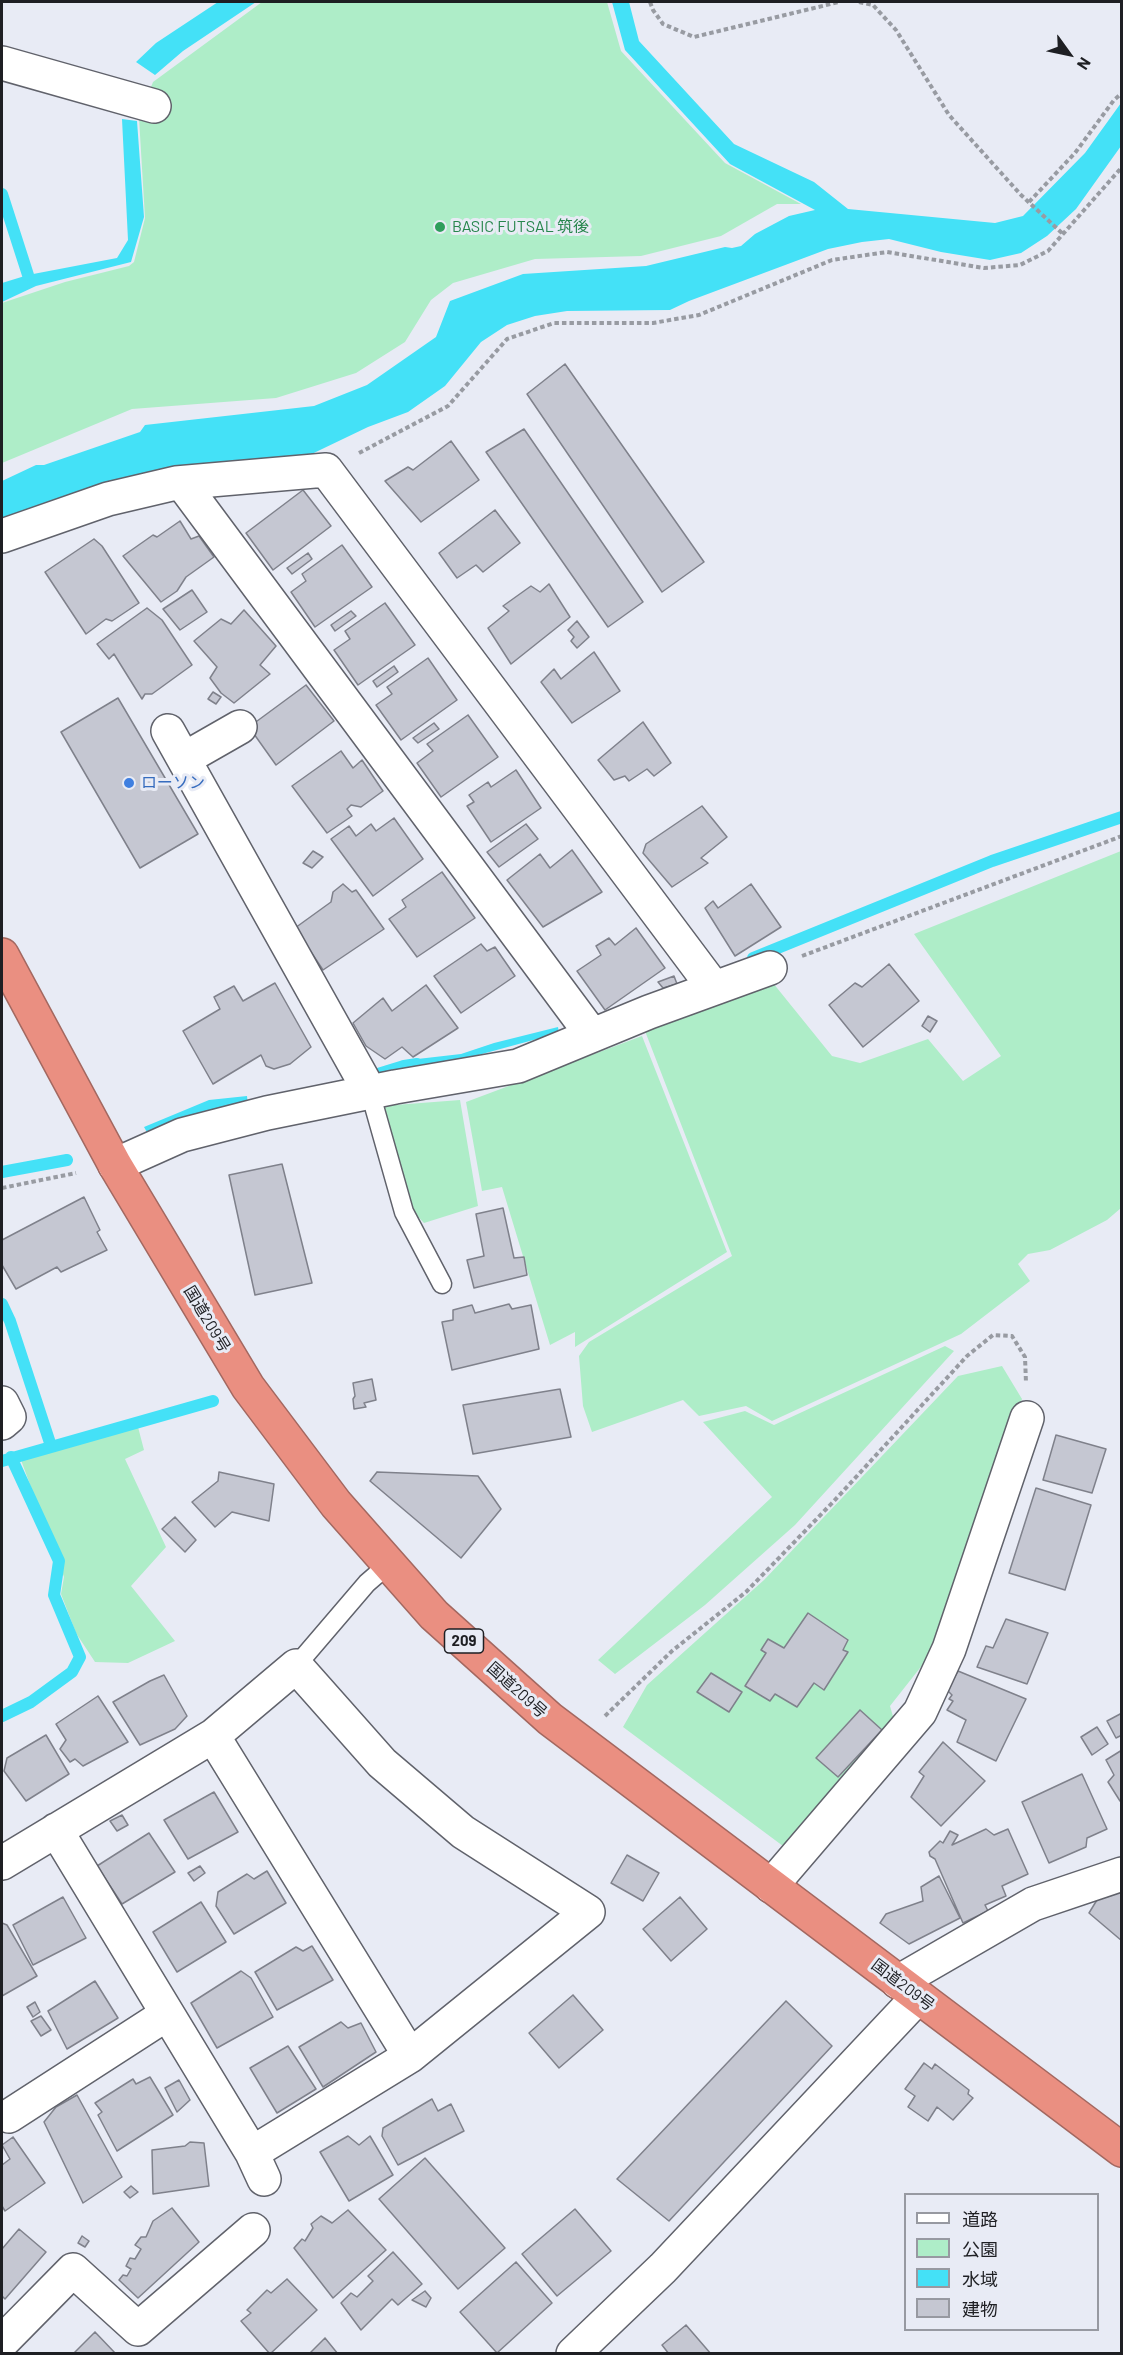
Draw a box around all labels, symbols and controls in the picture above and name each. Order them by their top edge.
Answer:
north arrow [1039,24,1099,84]
text: N [1074,54,1095,74]
place label: BASIC FUTSAL 筑後 [452,217,589,237]
marker: BASIC FUTSAL 筑後 [433,220,447,234]
place label: ローソン [141,773,205,793]
marker: ローソン [122,776,136,790]
street label: 国道209号 [180,1282,234,1356]
road number: 209 [444,1629,484,1653]
street label: 国道209号 [483,1658,551,1722]
street label: 国道209号 [868,1955,938,2015]
legend [904,2193,1099,2331]
text: 道路 [962,2208,998,2230]
text: 公園 [962,2238,998,2260]
text: 水域 [962,2268,998,2290]
text: 建物 [962,2298,998,2320]

